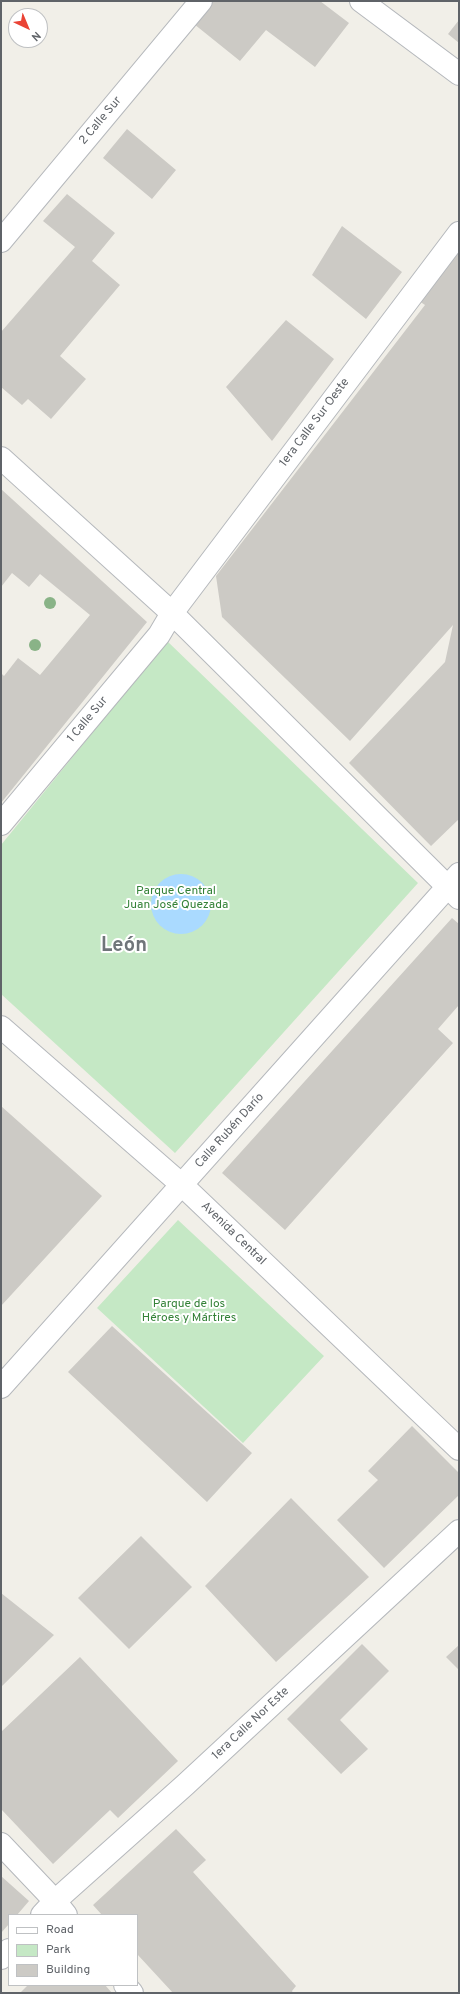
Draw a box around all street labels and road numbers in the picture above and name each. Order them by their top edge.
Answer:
street label: 2 Calle Sur [77,94,125,148]
street label: 1era Calle Sur Oeste [277,376,353,470]
street label: 1 Calle Sur [65,694,111,746]
street label: Calle Rubén Darío [193,1091,267,1171]
street label: Avenida Central [197,1199,269,1269]
street label: 1era Calle Nor Este [209,1685,293,1763]

